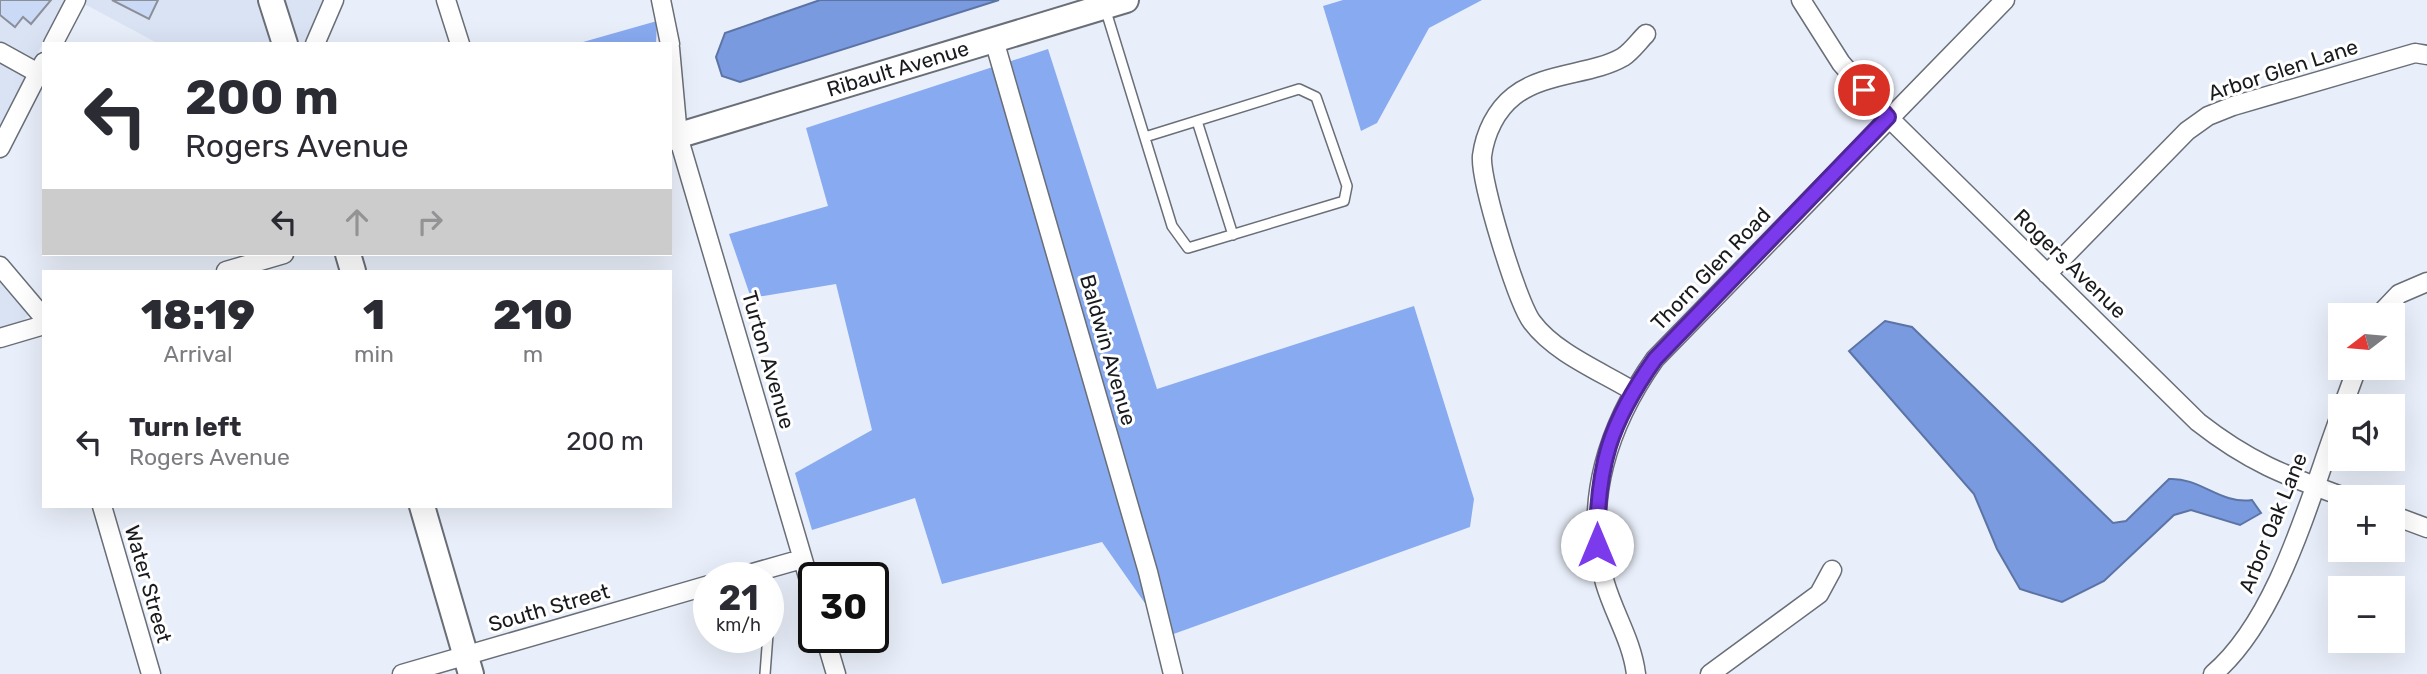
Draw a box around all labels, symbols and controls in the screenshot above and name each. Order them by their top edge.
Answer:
street label: Arbor Glen Lane [2205,34,2361,106]
street label: Ribault Avenue [824,35,972,102]
pin [1834,60,1894,120]
text: 200 m [185,68,339,126]
icon: left [70,70,161,161]
icon: arrive [1845,71,1883,109]
text: Rogers Avenue [185,127,409,165]
street label: Thorn Glen Road [1646,202,1776,335]
icon: left [265,203,303,241]
icon: ahead [338,203,376,241]
icon: right [411,203,449,241]
street label: Rogers Avenue [2009,204,2132,324]
street label: Baldwin Avenue [1075,271,1142,428]
street label: Turton Avenue [737,288,800,432]
text: 18:19 [141,290,255,340]
text: 1 [363,290,385,340]
text: 210 [493,290,573,340]
north arrow [2328,303,2404,380]
map controls [2328,303,2405,653]
text: Arrival [164,340,233,368]
text: min [354,340,394,368]
text: m [523,340,543,368]
button: sound [2328,394,2405,471]
text: Turn left [129,412,241,443]
icon: left [70,423,108,461]
text: 200 m [566,426,644,457]
text: Rogers Avenue [129,443,290,471]
street label: Arbor Oak Lane [2233,449,2312,596]
button: + [2328,485,2405,562]
position arrow [1560,508,1634,582]
street label: Water Street [120,522,177,646]
speed limit sign: 30 [798,562,889,653]
button: − [2328,576,2405,653]
text: 21 [718,577,759,619]
street label: South Street [486,578,612,637]
text: km/h [716,614,761,636]

